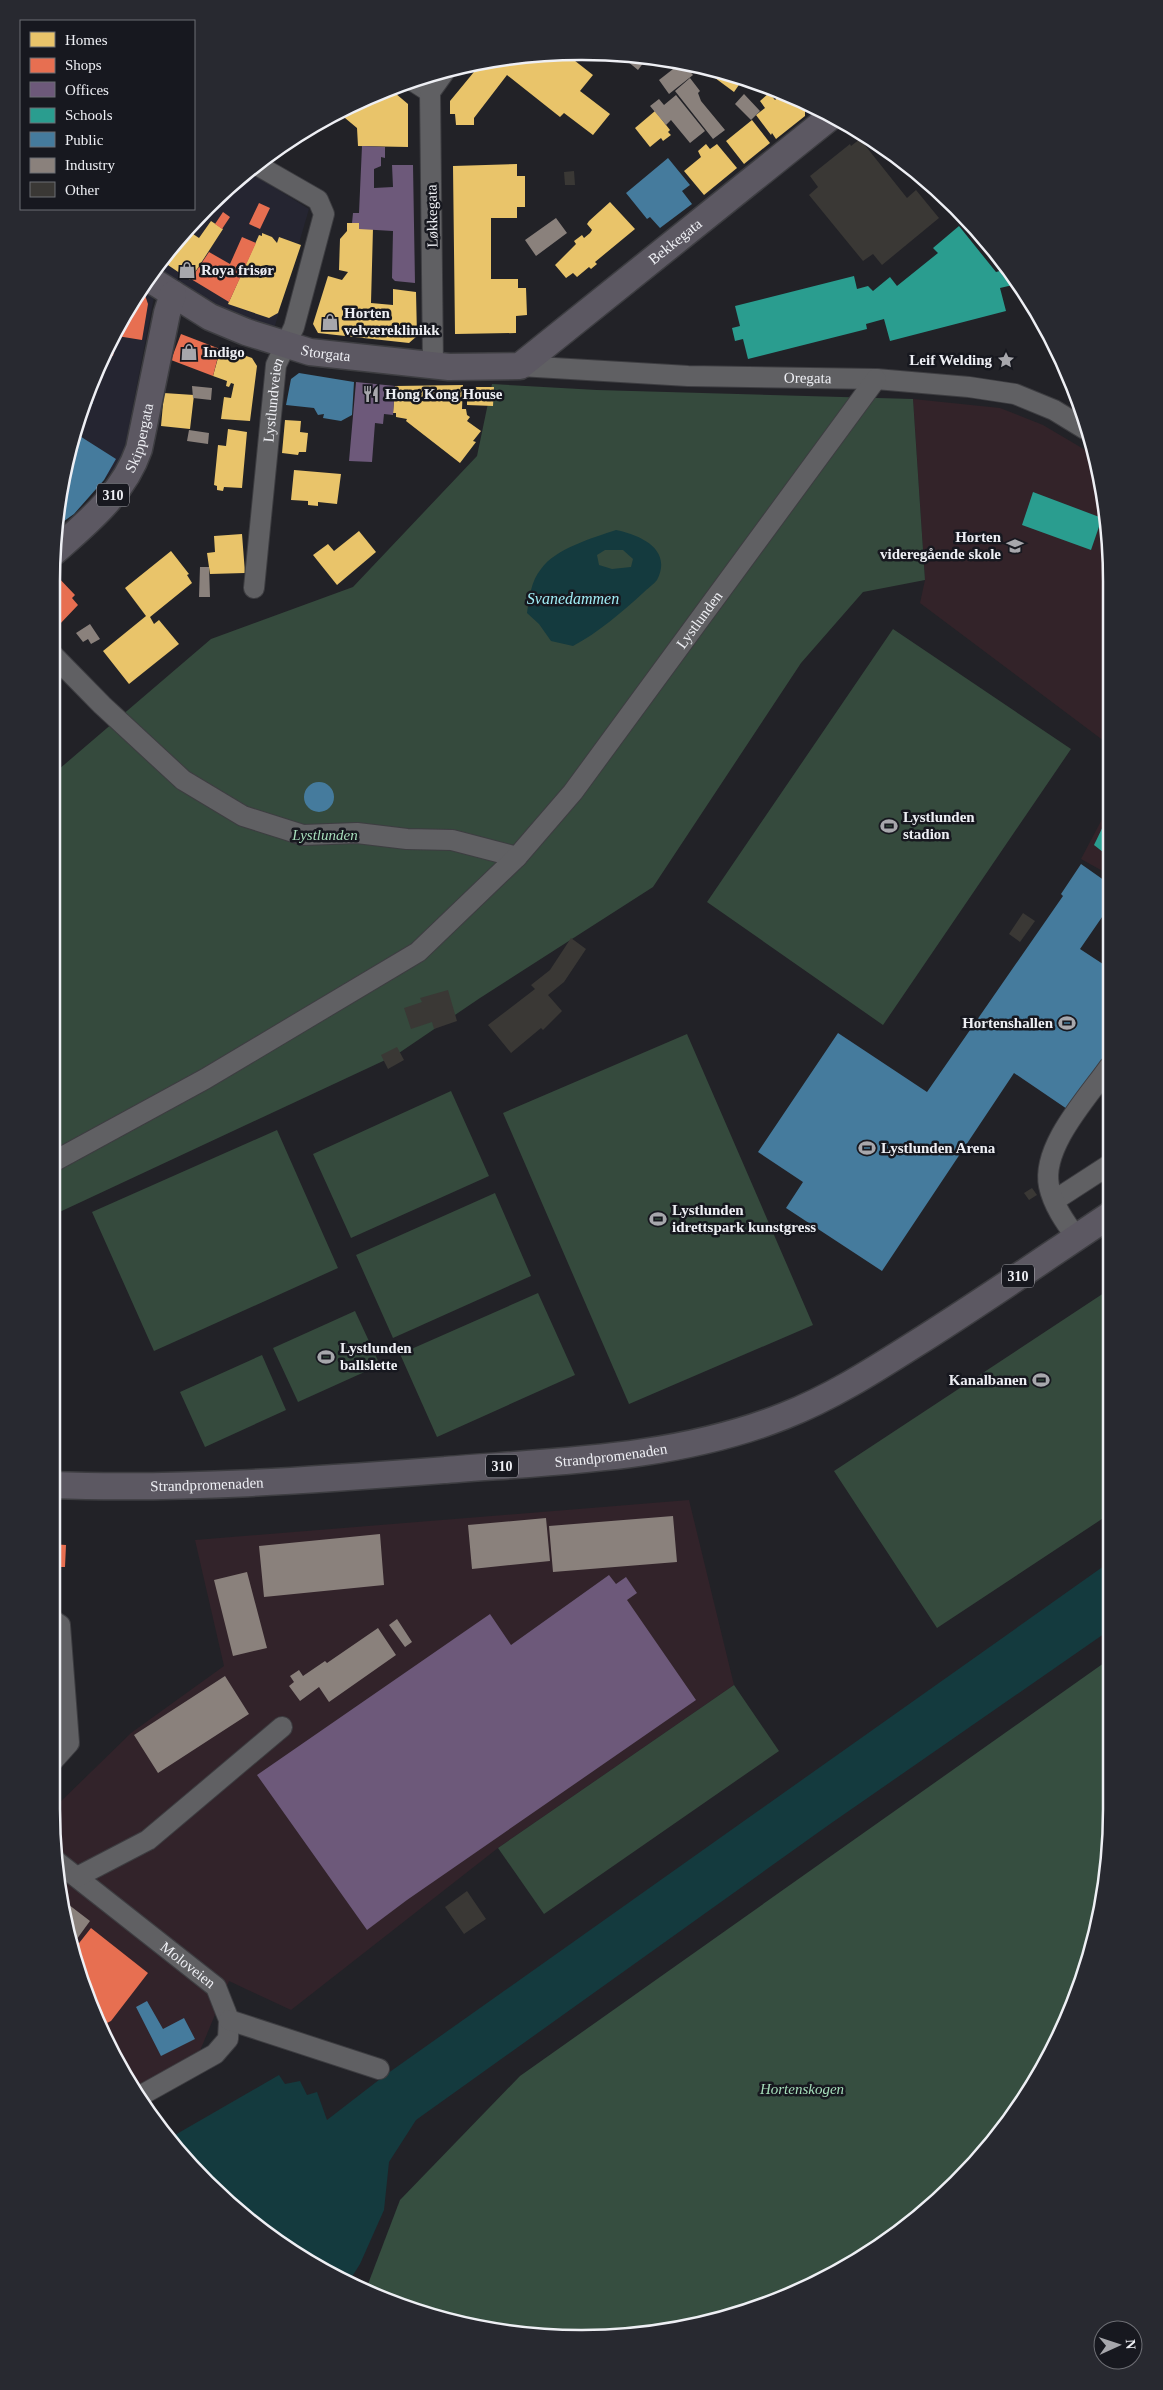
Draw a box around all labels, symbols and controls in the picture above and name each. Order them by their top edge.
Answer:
legend [20,20,195,210]
text: Homes [65,32,108,48]
text: Shops [65,57,102,73]
text: Offices [65,82,109,98]
text: Schools [65,107,113,123]
text: Public [65,132,104,148]
text: Industry [65,157,115,173]
text: Other [65,182,99,198]
street label: Løkkegata [423,184,441,248]
street label: Bekkegata [645,215,705,268]
shop icon: Roya frisør [177,260,197,280]
place label: Roya frisør [201,262,274,278]
place label: Horten velværeklinikk [344,305,440,338]
shop icon: Horten velværeklinikk [320,312,340,332]
shop icon: Indigo [179,342,199,362]
street label: Storgata [299,342,352,364]
place label: Indigo [203,344,245,360]
place icon: Leif Welding [996,350,1016,370]
place label: Leif Welding [909,352,992,368]
street label: Lystlundveien [260,354,287,443]
street label: Oregata [784,370,832,386]
restaurant icon: Hong Kong House [361,384,381,404]
place label: Hong Kong House [385,386,503,402]
street label: Skippergata [122,401,156,475]
road number: 310 [97,484,129,506]
place label: Horten videregående skole [880,529,1002,562]
school or university icon: Horten videregående skole [1005,536,1025,556]
street label: Lystlunden [673,588,726,651]
water label: Svanedammen [527,590,619,607]
place label: Lystlunden stadion [903,809,975,842]
sports icon: Lystlunden stadion [879,816,899,836]
park label: Lystlunden [291,827,358,843]
sports icon: Hortenshallen [1057,1013,1077,1033]
place label: Hortenshallen [962,1015,1054,1031]
sports icon: Lystlunden Arena [857,1138,877,1158]
place label: Lystlunden Arena [881,1140,996,1156]
place label: Lystlunden idrettspark kunstgress [672,1202,816,1235]
sports icon: Lystlunden idrettspark kunstgress [648,1209,668,1229]
road number: 310 [1002,1264,1034,1288]
place label: Lystlunden ballslette [340,1340,412,1373]
sports icon: Lystlunden ballslette [316,1347,336,1367]
sports icon: Kanalbanen [1031,1370,1051,1390]
place label: Kanalbanen [949,1372,1028,1388]
street label: Strandpromenaden [554,1440,669,1470]
road number: 310 [486,1454,518,1478]
street label: Strandpromenaden [150,1474,264,1494]
street label: Moloveien [157,1939,219,1992]
park label: Hortenskogen [759,2081,844,2097]
north arrow [1093,2320,1143,2370]
text: N [1123,2339,1138,2350]

